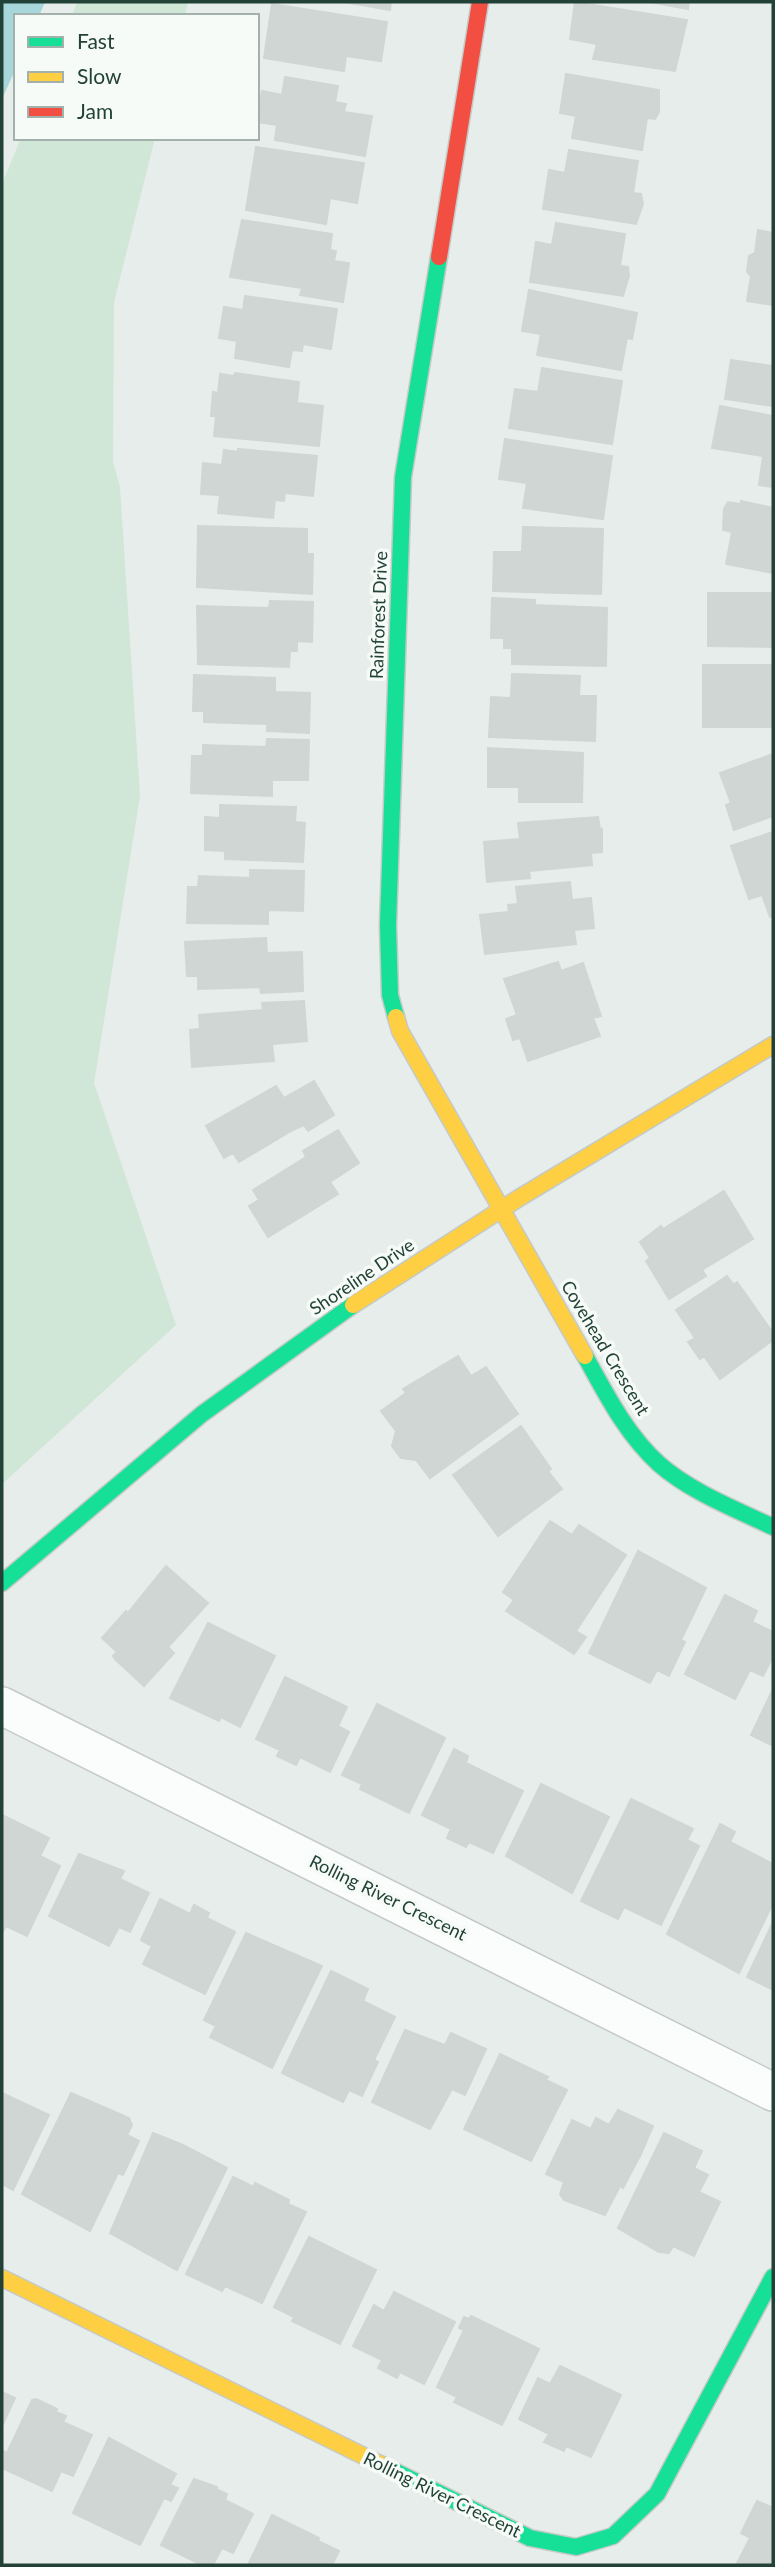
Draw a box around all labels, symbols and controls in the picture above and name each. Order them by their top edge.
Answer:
legend [14,14,259,140]
text: Fast [77,28,115,53]
text: Slow [77,63,122,88]
text: Jam [77,98,113,123]
street label: Rainforest Drive [365,551,391,679]
street label: Shoreline Drive [305,1233,418,1319]
street label: Covehead Crescent [557,1276,655,1419]
street label: Rolling River Crescent [306,1849,471,1945]
street label: Rolling River Crescent [360,2446,525,2542]

